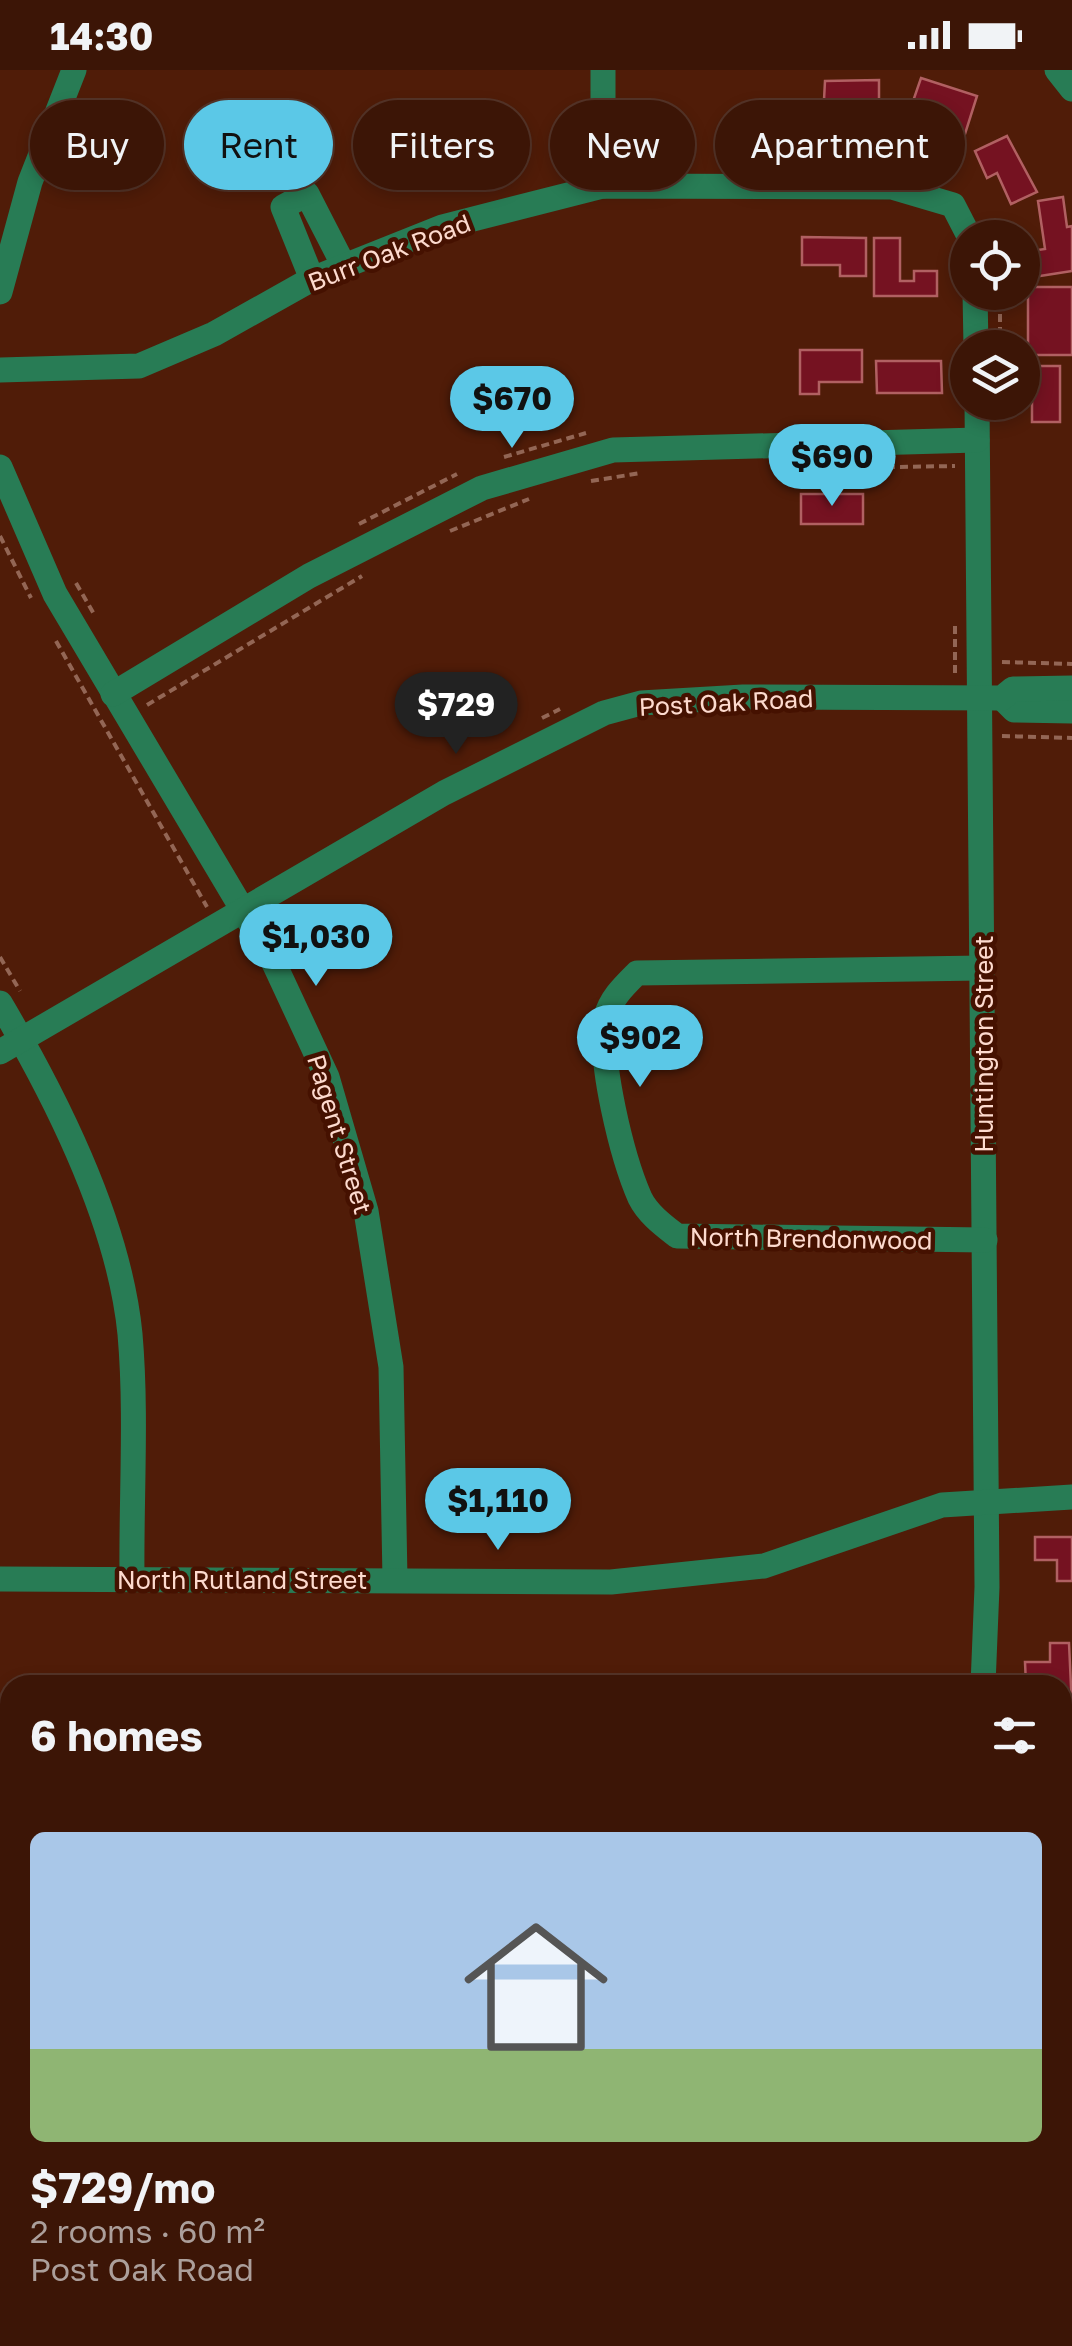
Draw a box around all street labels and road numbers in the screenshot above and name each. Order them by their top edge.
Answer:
street label: Burr Oak Road [303,207,475,297]
street label: Post Oak Road [638,682,814,722]
street label: Huntington Street [968,935,999,1153]
street label: Pagent Street [301,1050,379,1218]
street label: North Brendonwood [689,1220,933,1256]
street label: North Rutland Street [117,1564,367,1595]

